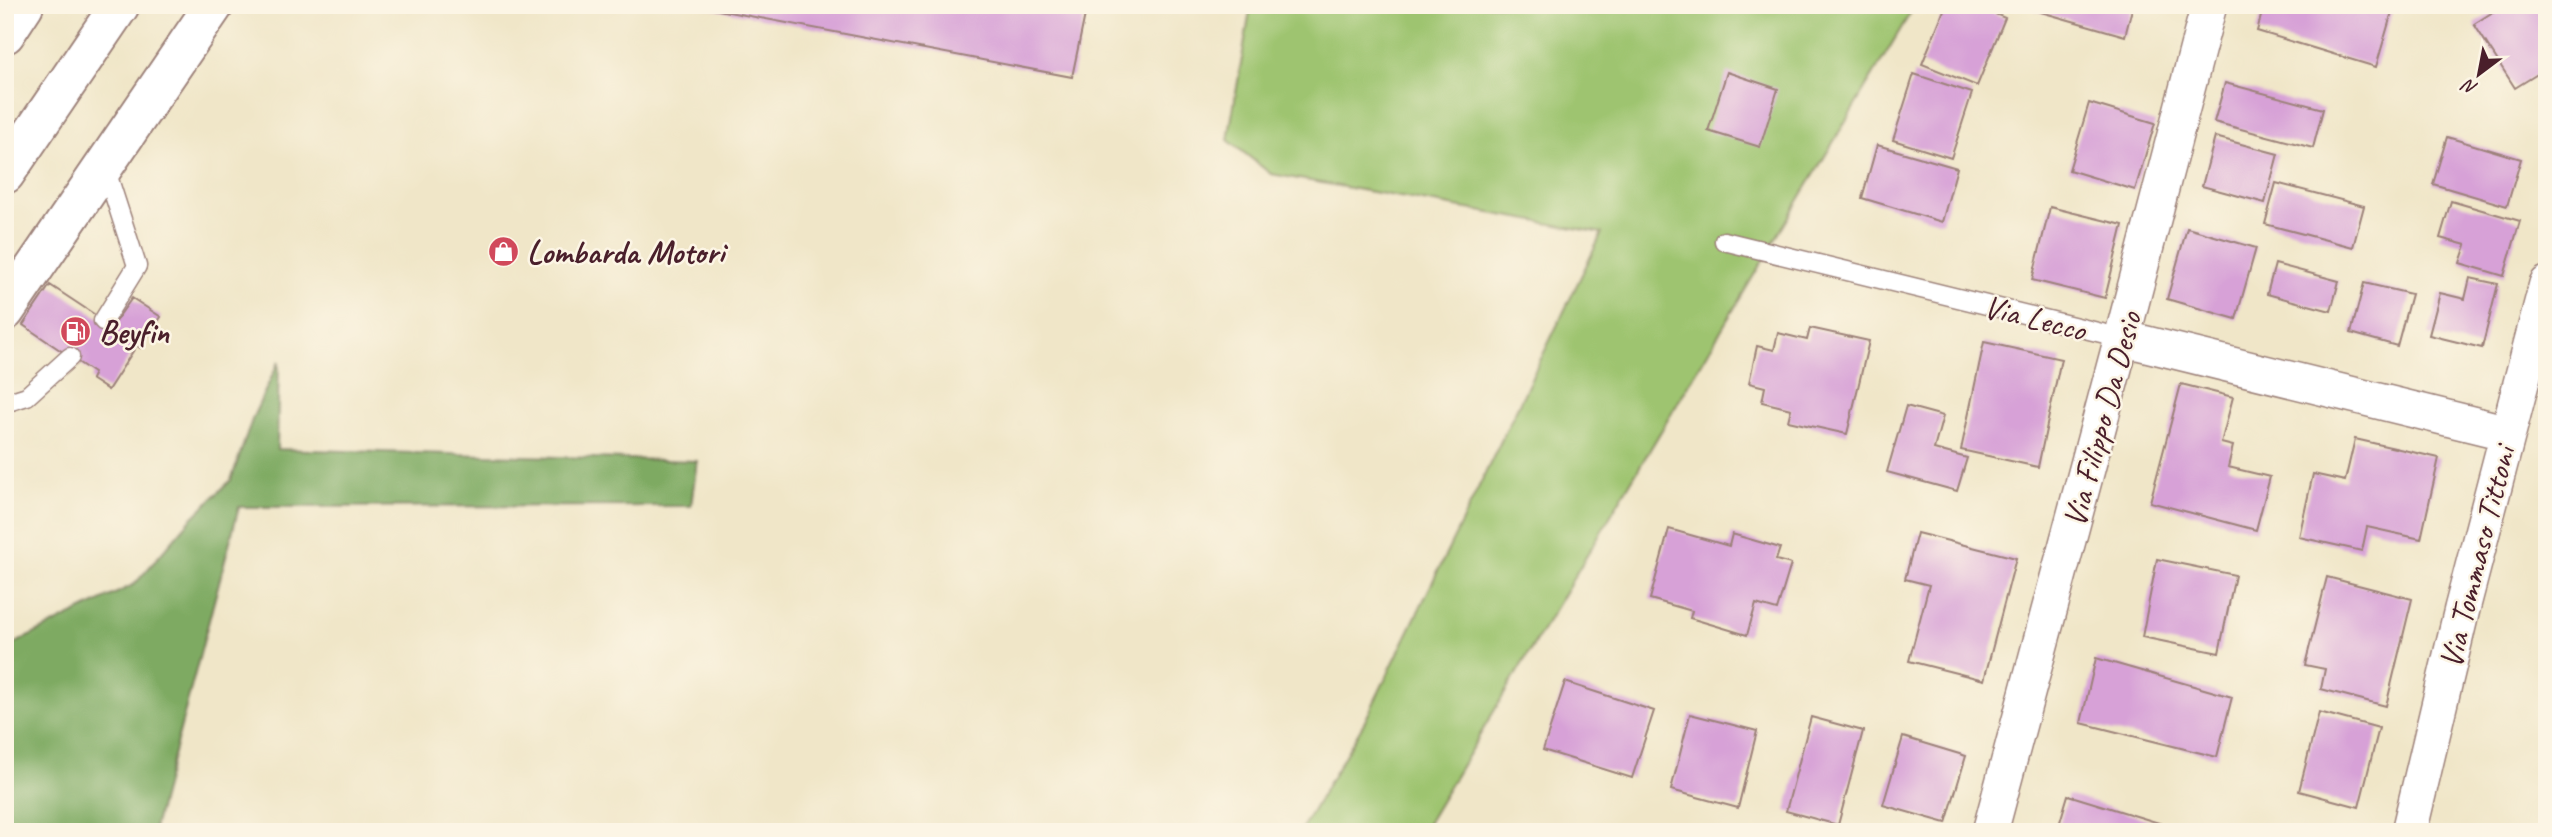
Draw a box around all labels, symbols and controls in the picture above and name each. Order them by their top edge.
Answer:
north arrow [2444,38,2514,108]
text: N [2456,73,2482,101]
place label: Lombarda Motori [527,231,729,273]
shop icon: Lombarda Motori [487,234,521,268]
street label: Via Lecco [1980,285,2092,351]
street label: Via Filippo Da Desio [2053,306,2151,531]
place label: Beyfin [99,311,170,353]
fuel station icon: Beyfin [59,314,93,348]
street label: Via Tommaso Tittoni [2429,438,2526,673]

